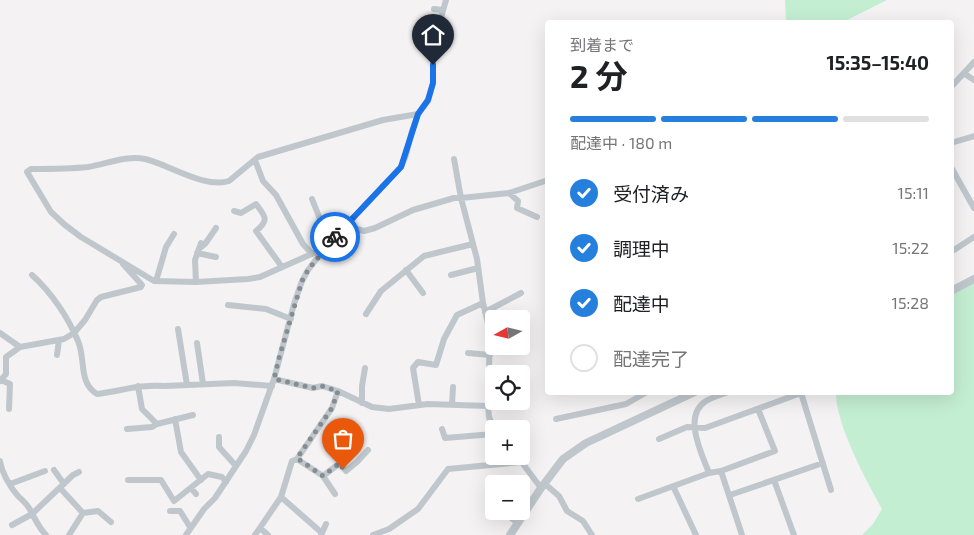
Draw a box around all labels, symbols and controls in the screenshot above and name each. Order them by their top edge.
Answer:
pin [412,14,454,65]
icon: home [419,21,447,49]
text: 到着まで [570,35,634,54]
text: 15:35–15:40 [826,51,929,74]
text: 2 分 [570,56,628,94]
text: 配達中 · 180 m [570,133,672,152]
icon: check [570,179,598,207]
text: 受付済み [613,182,689,205]
text: 15:11 [898,183,929,202]
courier [310,212,360,262]
icon: bike [321,223,349,251]
icon: check [570,234,598,262]
text: 調理中 [613,237,670,260]
text: 15:22 [892,238,929,257]
icon: check [570,289,598,317]
text: 配達中 [613,292,670,315]
text: 15:28 [892,293,929,312]
north arrow [485,310,530,355]
map controls [485,310,530,520]
text: 配達完了 [613,347,689,370]
button: locate [485,365,530,410]
pin [322,418,364,469]
button: + [485,420,530,465]
icon: bag [329,425,357,453]
button: − [485,475,530,520]

